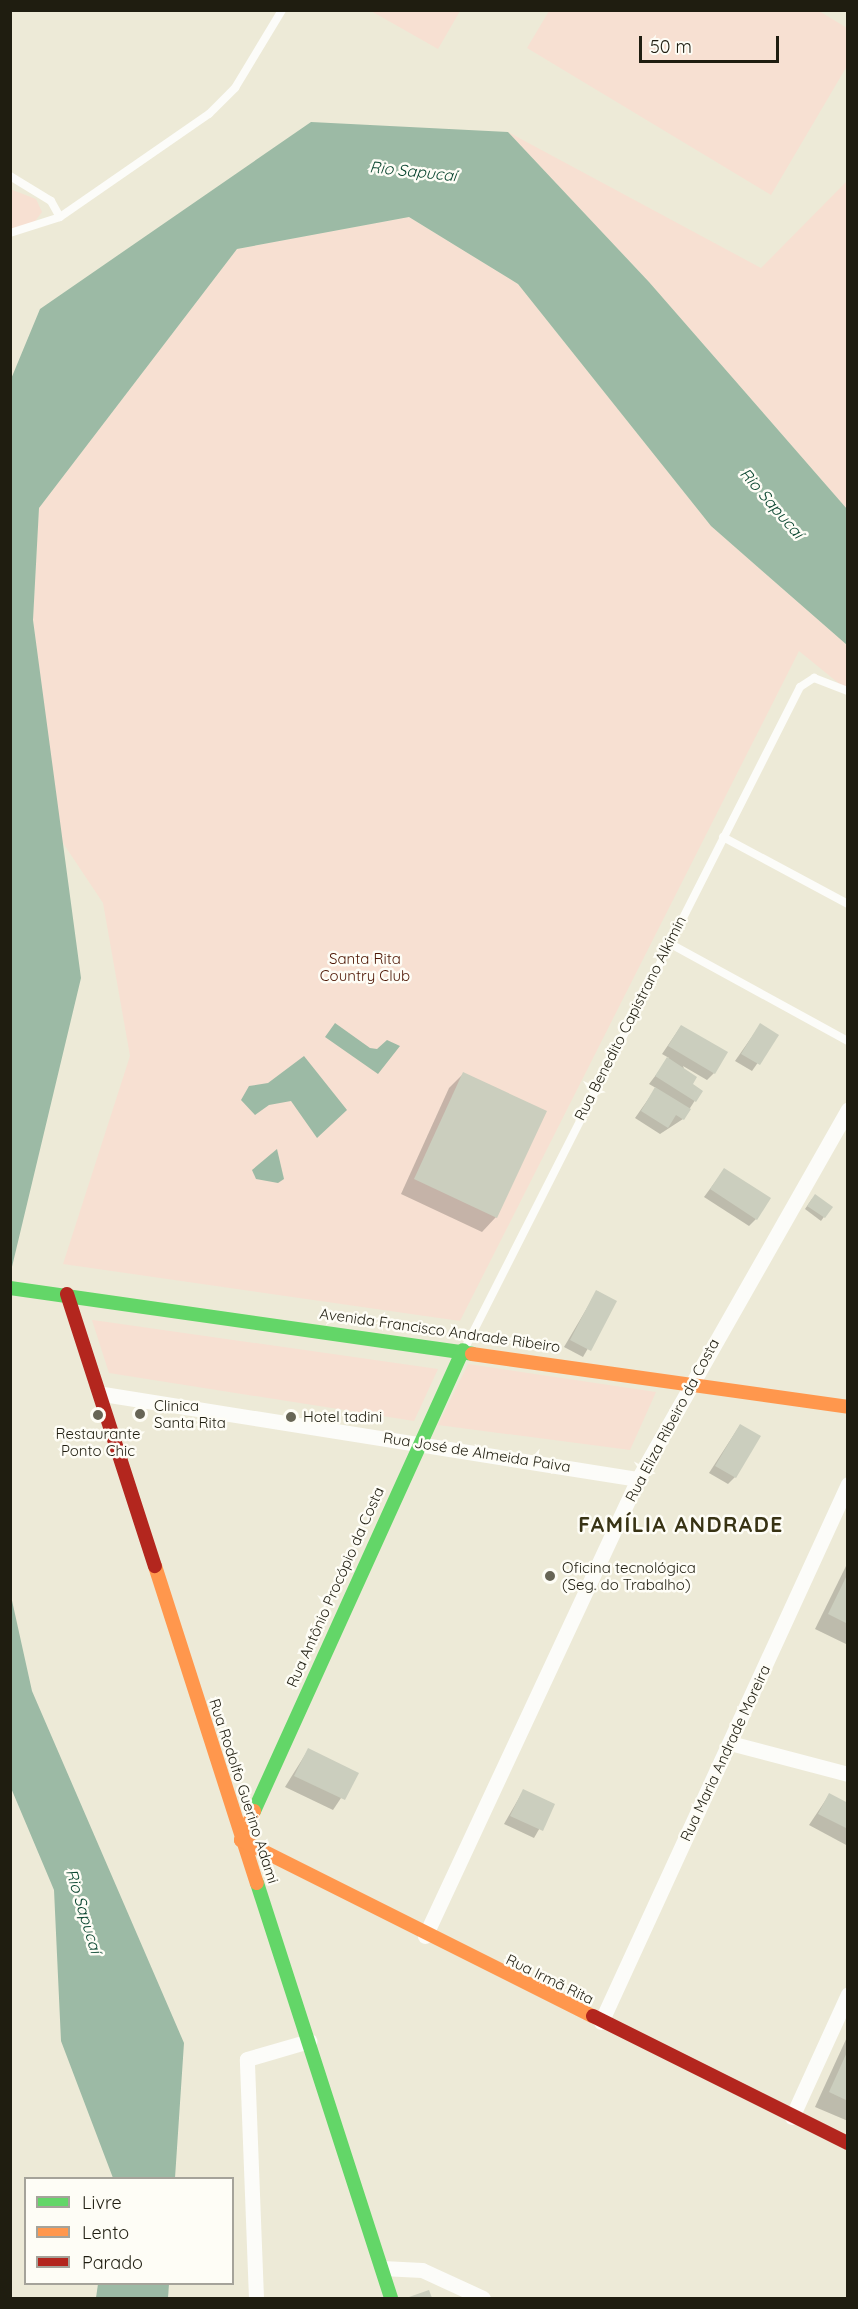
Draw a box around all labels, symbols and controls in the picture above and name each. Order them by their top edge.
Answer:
scale bar [642,24,782,62]
text: 50 m [650,35,692,58]
water label: Rio Sapucaí [369,157,457,185]
water label: Rio Sapucaí [736,464,808,542]
street label: Rua Benedito Capistrano Alkimin [570,913,690,1123]
park label: Santa Rita Country Club [320,949,410,984]
street label: Avenida Francisco Andrade Ribeiro [319,1304,561,1356]
street label: Rua Eliza Ribeiro da Costa [621,1335,723,1505]
place label: Clinica Santa Rita [154,1396,226,1431]
marker: Clinica Santa Rita [131,1405,149,1423]
marker: Restaurante Ponto Chic [91,1408,105,1422]
place label: Hotel tadini [303,1408,382,1426]
marker: Hotel tadini [284,1410,298,1424]
place label: Restaurante Ponto Chic [56,1424,140,1459]
street label: Rua José de Almeida Paiva [382,1428,572,1476]
street label: Rua Antônio Procópio da Costa [283,1484,387,1690]
district label: FAMÍLIA ANDRADE [578,1511,784,1537]
place label: Oficina tecnológica (Seg. do Trabalho) [562,1558,696,1593]
marker: Oficina tecnológica (Seg. do Trabalho) [543,1569,557,1583]
street label: Rua Maria Andrade Moreira [676,1662,774,1844]
street label: Rua Rodolfo Guerino Adami [206,1696,282,1886]
water label: Rio Sapucaí [62,1867,106,1955]
street label: Rua Irmã Rita [503,1950,597,2008]
legend [24,2177,234,2285]
text: Livre [82,2191,122,2214]
text: Lento [82,2221,129,2244]
text: Parado [82,2251,143,2274]

